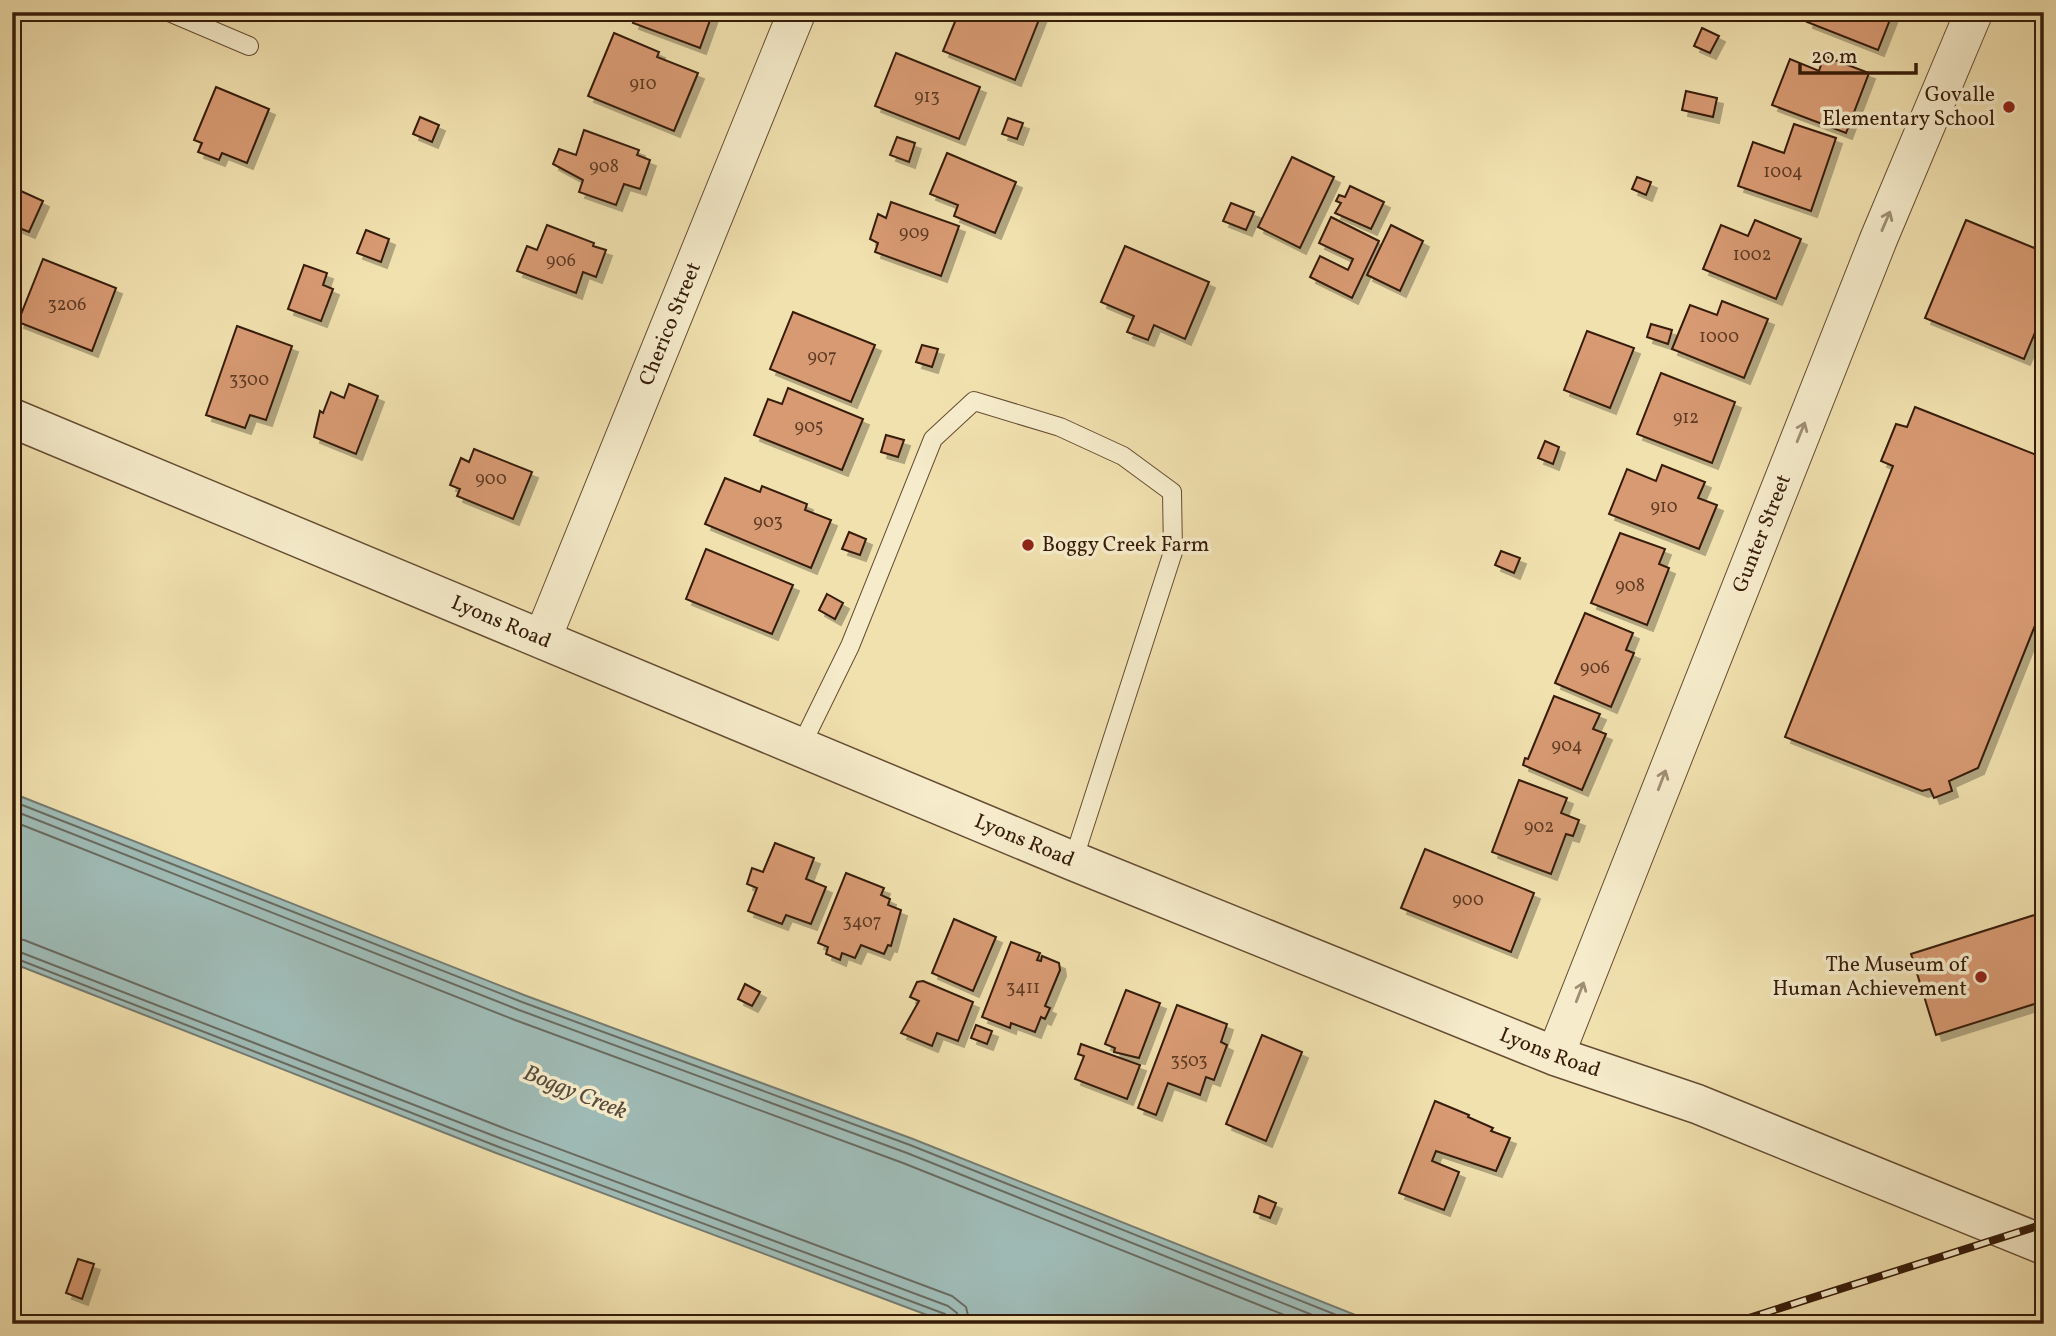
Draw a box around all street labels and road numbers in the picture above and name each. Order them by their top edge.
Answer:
street label: Cherico Street [632,258,708,390]
street label: Gunter Street [1725,470,1798,597]
street label: Lyons Road [447,588,556,656]
street label: Lyons Road [970,807,1079,874]
street label: Lyons Road [1495,1021,1604,1085]

